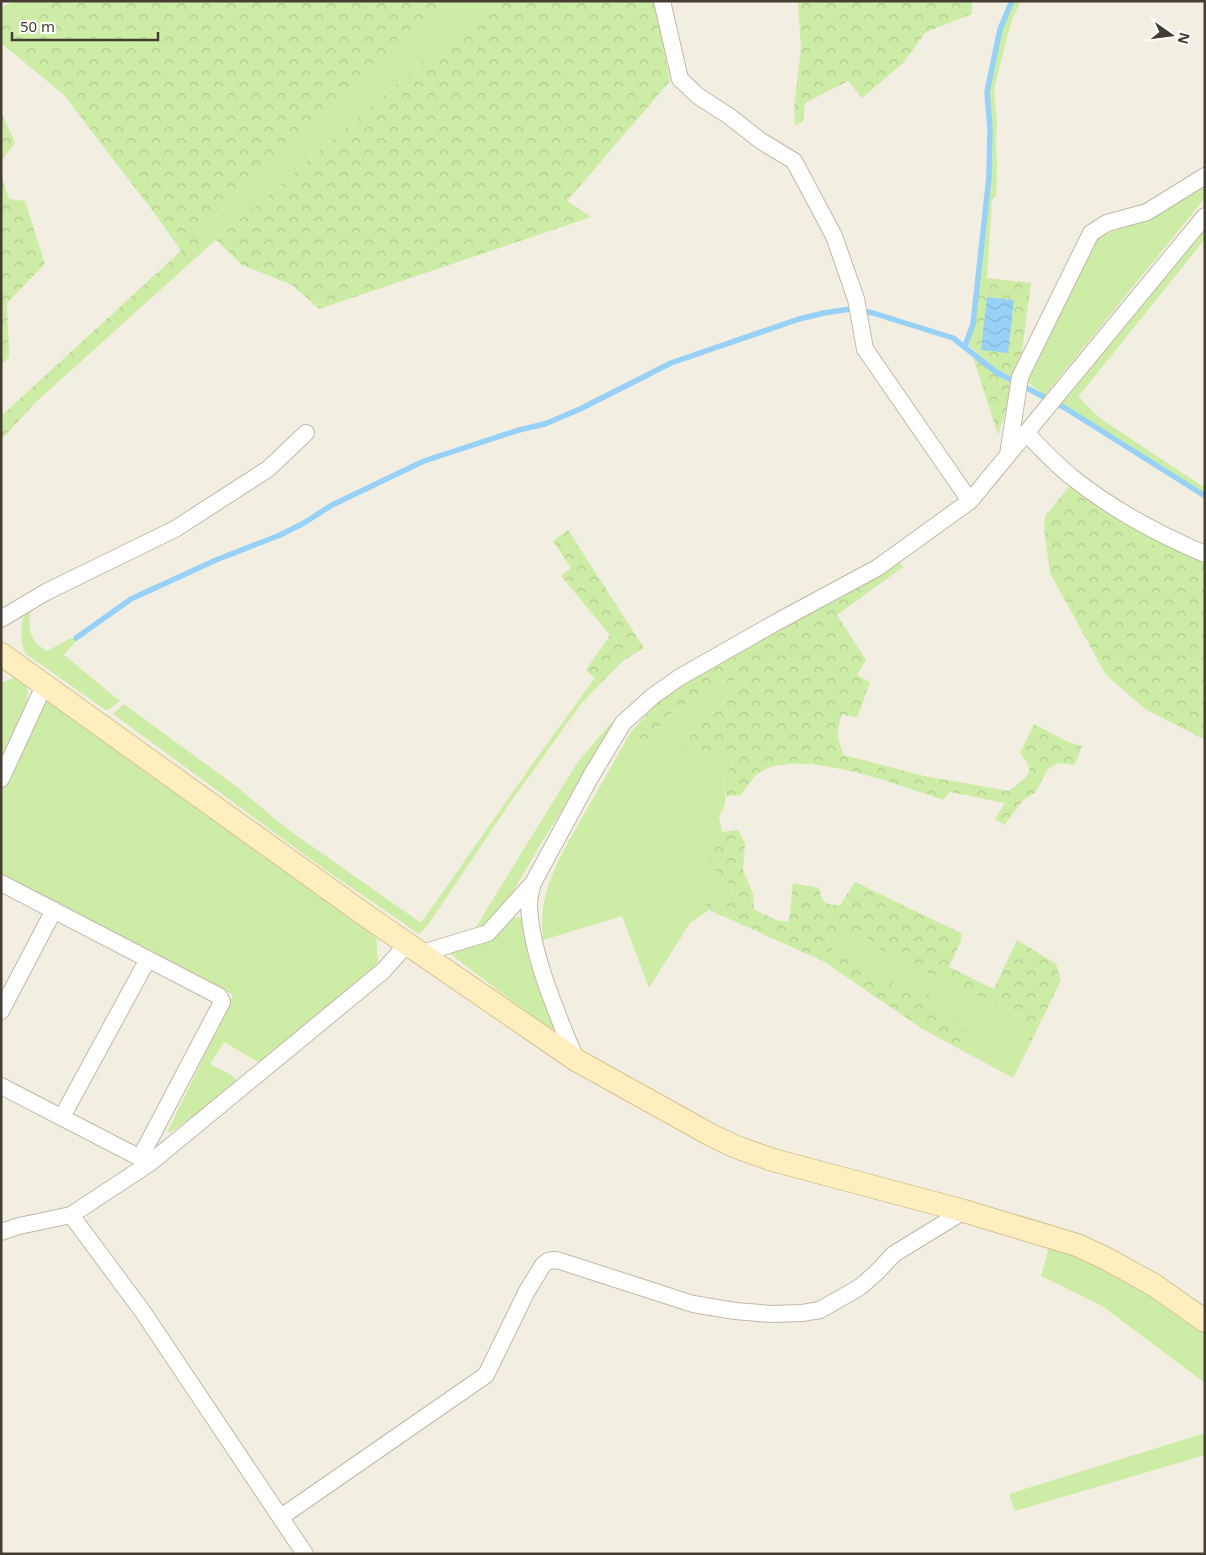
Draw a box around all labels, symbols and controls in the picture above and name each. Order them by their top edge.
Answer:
scale bar [12,10,159,42]
north arrow [1146,10,1196,60]
text: 50 m [20,16,55,36]
text: N [1174,30,1195,46]

